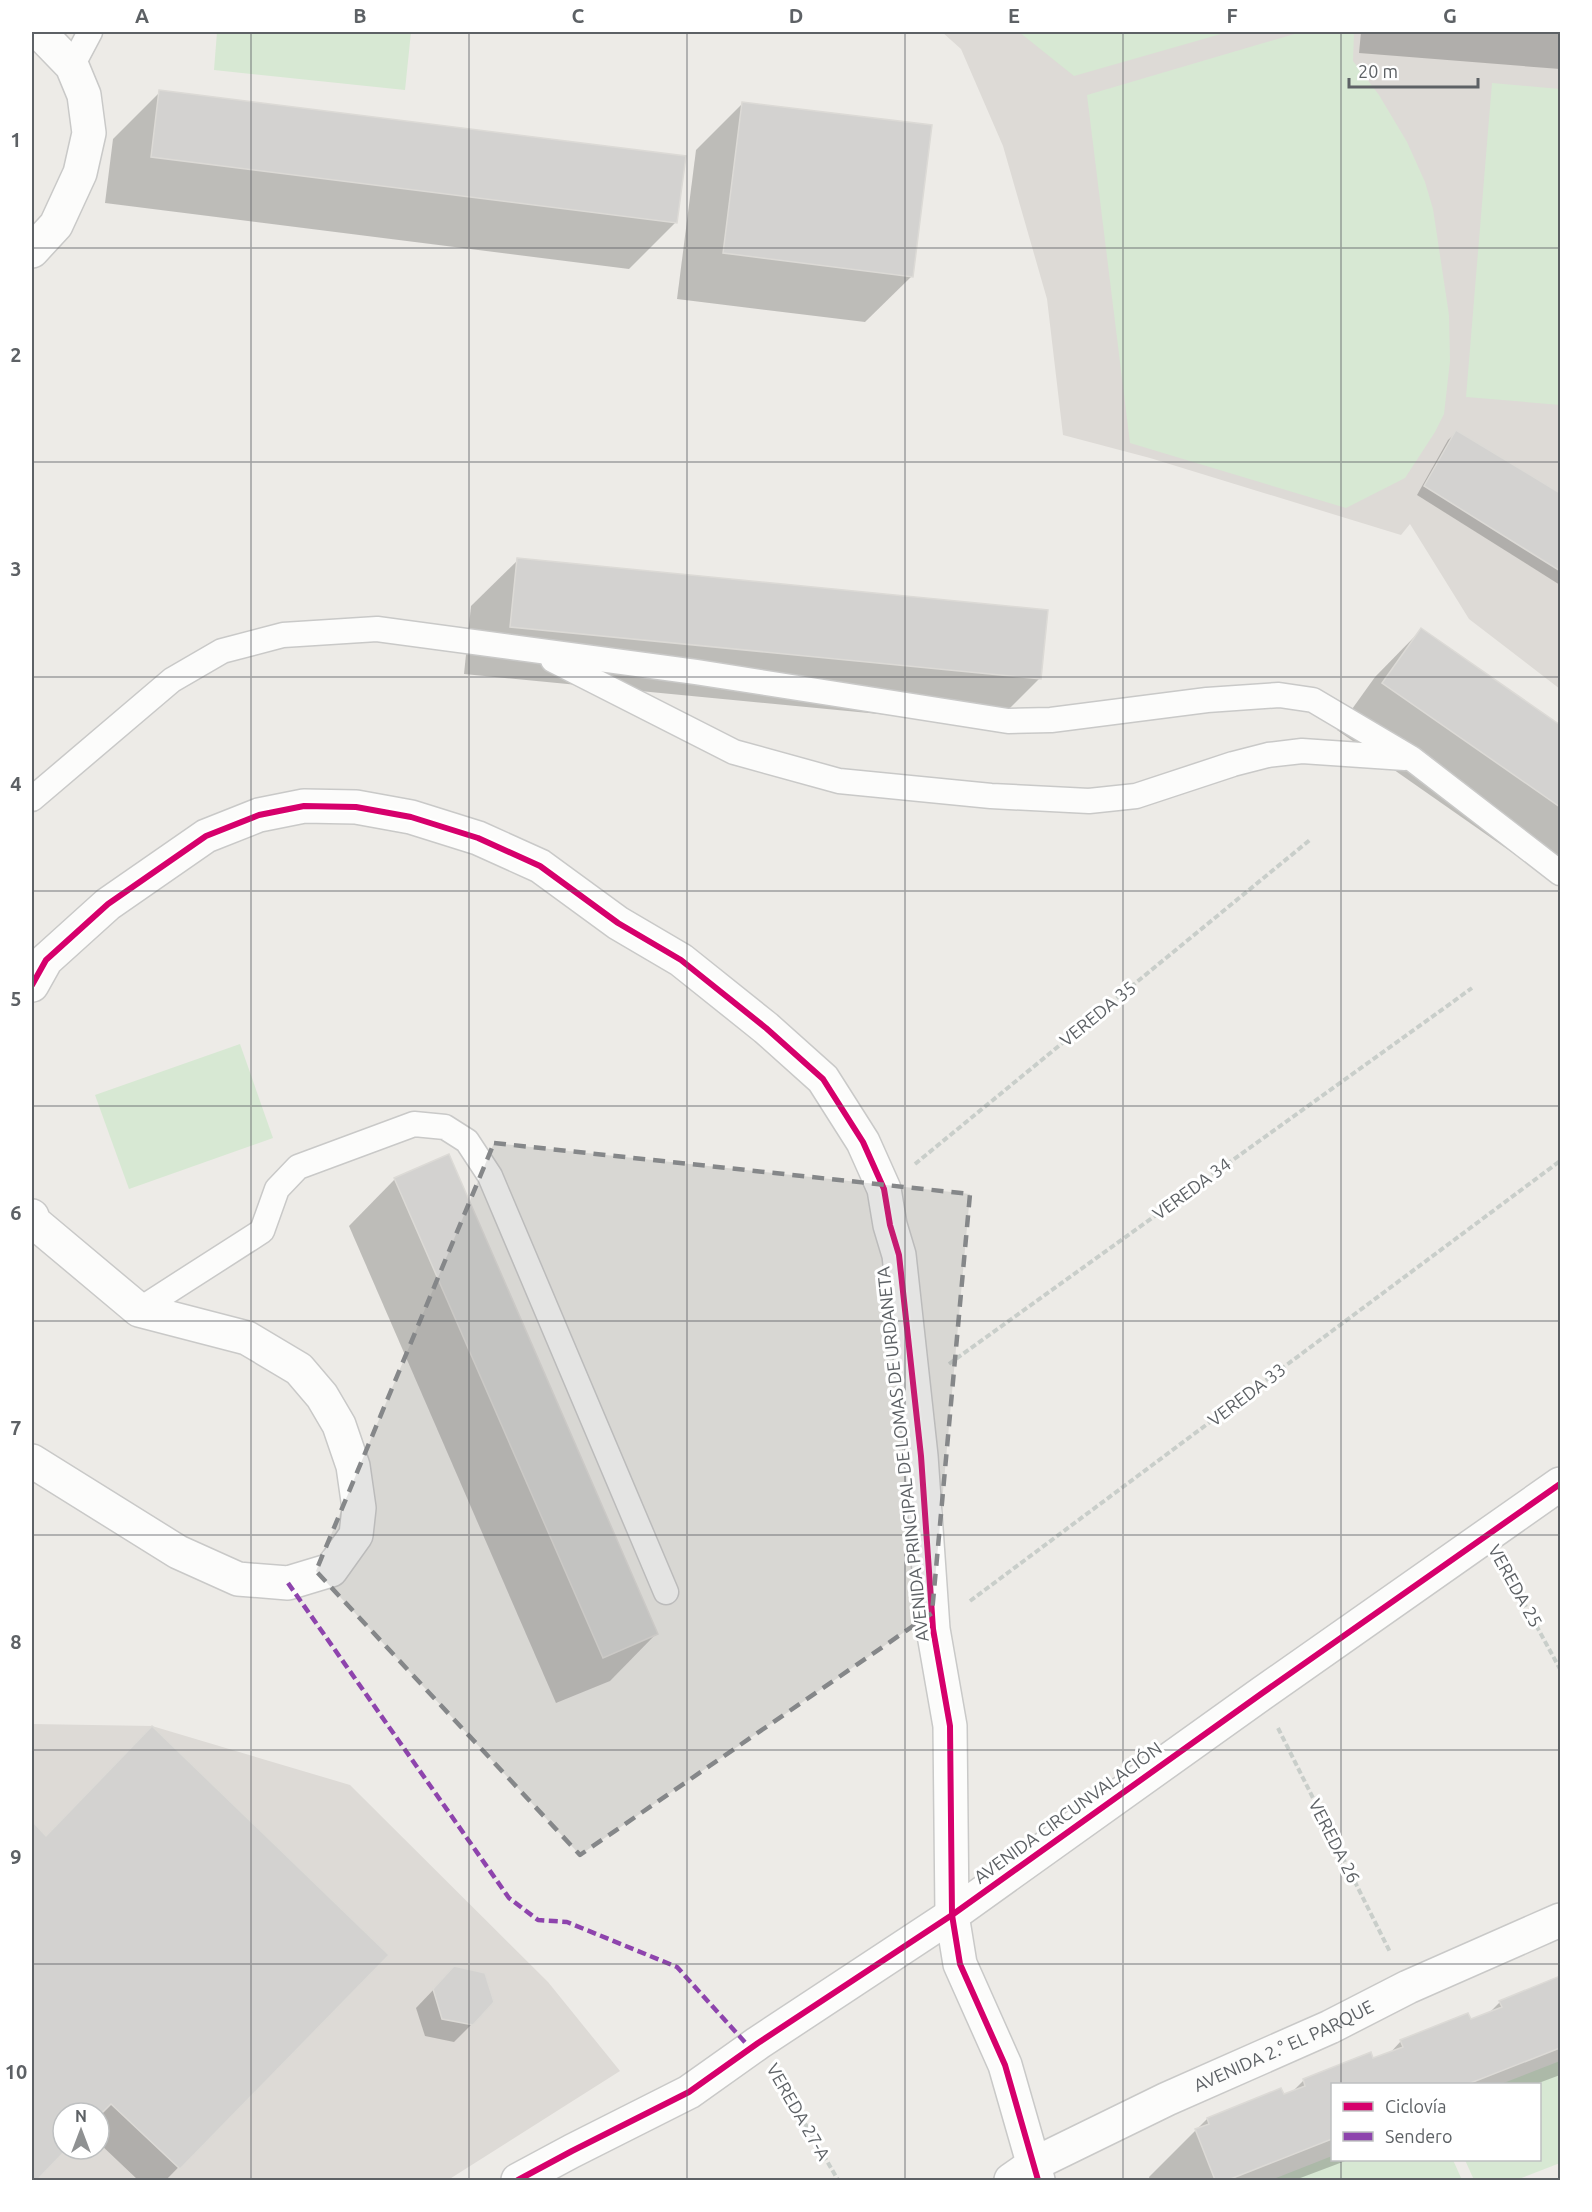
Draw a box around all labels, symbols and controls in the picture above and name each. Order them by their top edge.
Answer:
text: A [135,4,149,27]
text: B [353,4,367,27]
text: C [572,4,585,27]
text: D [789,4,803,27]
text: E [1008,4,1020,27]
text: F [1226,4,1238,27]
text: G [1443,4,1457,27]
scale bar [1349,51,1478,89]
text: 20 m [1358,61,1398,81]
text: 1 [10,128,22,151]
text: 2 [10,343,22,366]
text: 3 [10,557,22,580]
text: 4 [10,772,22,795]
street label: VEREDA 35 [1056,977,1139,1050]
text: 5 [10,987,22,1010]
street label: VEREDA 34 [1149,1153,1234,1223]
text: 6 [10,1201,22,1224]
street label: AVENIDA PRINCIPAL DE LOMAS DE URDANETA [872,1265,932,1643]
street label: VEREDA 33 [1204,1359,1289,1430]
text: 7 [10,1416,22,1439]
street label: VEREDA 25 [1485,1541,1547,1630]
text: 8 [10,1630,22,1653]
street label: AVENIDA CIRCUNVALACIÓN [969,1737,1165,1887]
street label: VEREDA 26 [1305,1795,1365,1886]
text: 9 [10,1845,22,1868]
street label: AVENIDA 2.° EL PARQUE [1190,1996,1376,2095]
text: 10 [5,2060,27,2083]
street label: VEREDA 27-A [763,2060,835,2164]
legend [1331,2083,1541,2161]
text: Ciclovía [1385,2096,1446,2116]
north arrow [51,2101,111,2161]
text: N [75,2107,87,2125]
text: Sendero [1385,2126,1452,2146]

